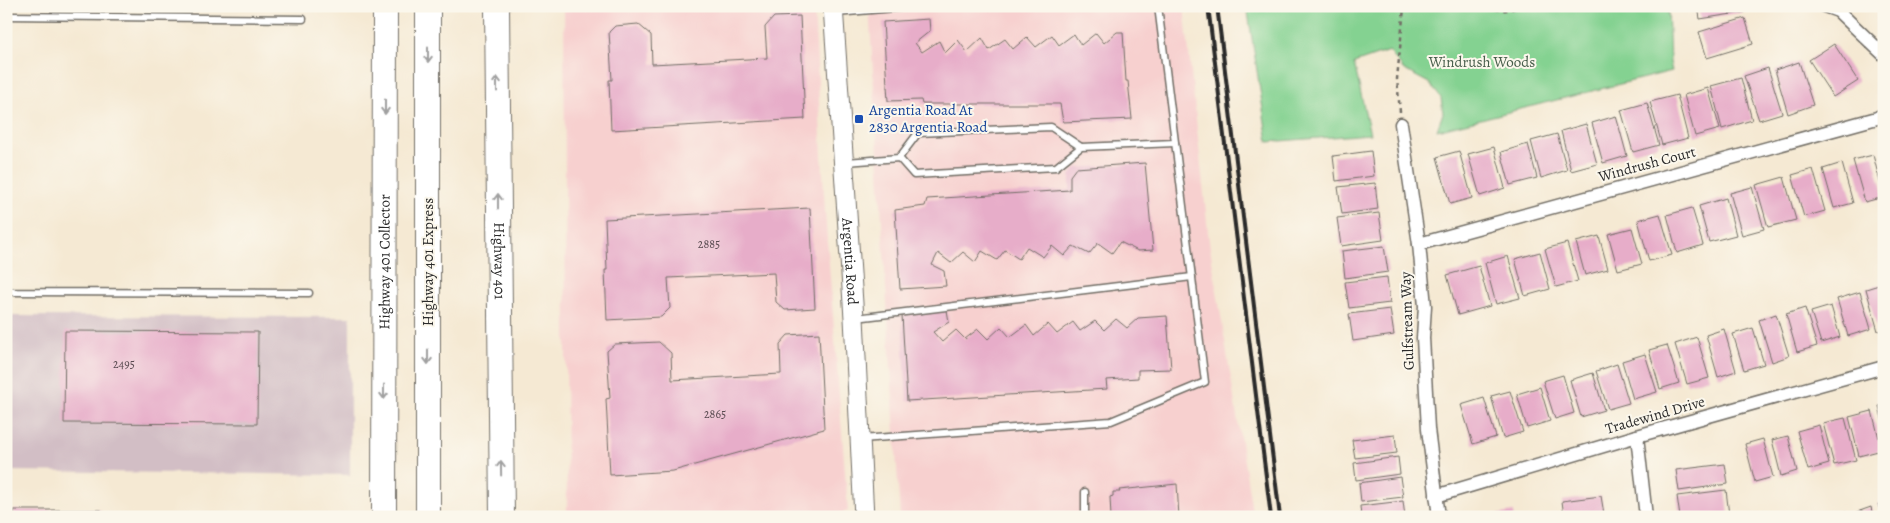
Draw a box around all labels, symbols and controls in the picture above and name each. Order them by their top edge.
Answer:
one-way arrow [423,46,433,63]
park label: Windrush Woods [1428,52,1535,72]
one-way arrow [493,76,502,92]
one-way arrow [380,99,390,115]
place label: Argentia Road At 2830 Argentia Road [868,100,989,137]
marker: Argentia Road At 2830 Argentia Road [853,113,865,125]
street label: Windrush Court [1595,141,1698,187]
one-way arrow [493,193,503,209]
street label: Highway 401 Collector [374,194,395,330]
street label: Highway 401 Express [418,198,438,326]
street label: Argentia Road [837,216,863,307]
street label: Highway 401 [489,222,510,300]
house number: 2885 [698,236,720,252]
street label: Gulfstream Way [1395,271,1419,370]
one-way arrow [423,349,433,365]
house number: 2495 [113,356,135,372]
one-way arrow [379,384,389,400]
street label: Tradewind Drive [1603,391,1707,439]
house number: 2865 [704,406,726,422]
one-way arrow [496,460,506,476]

